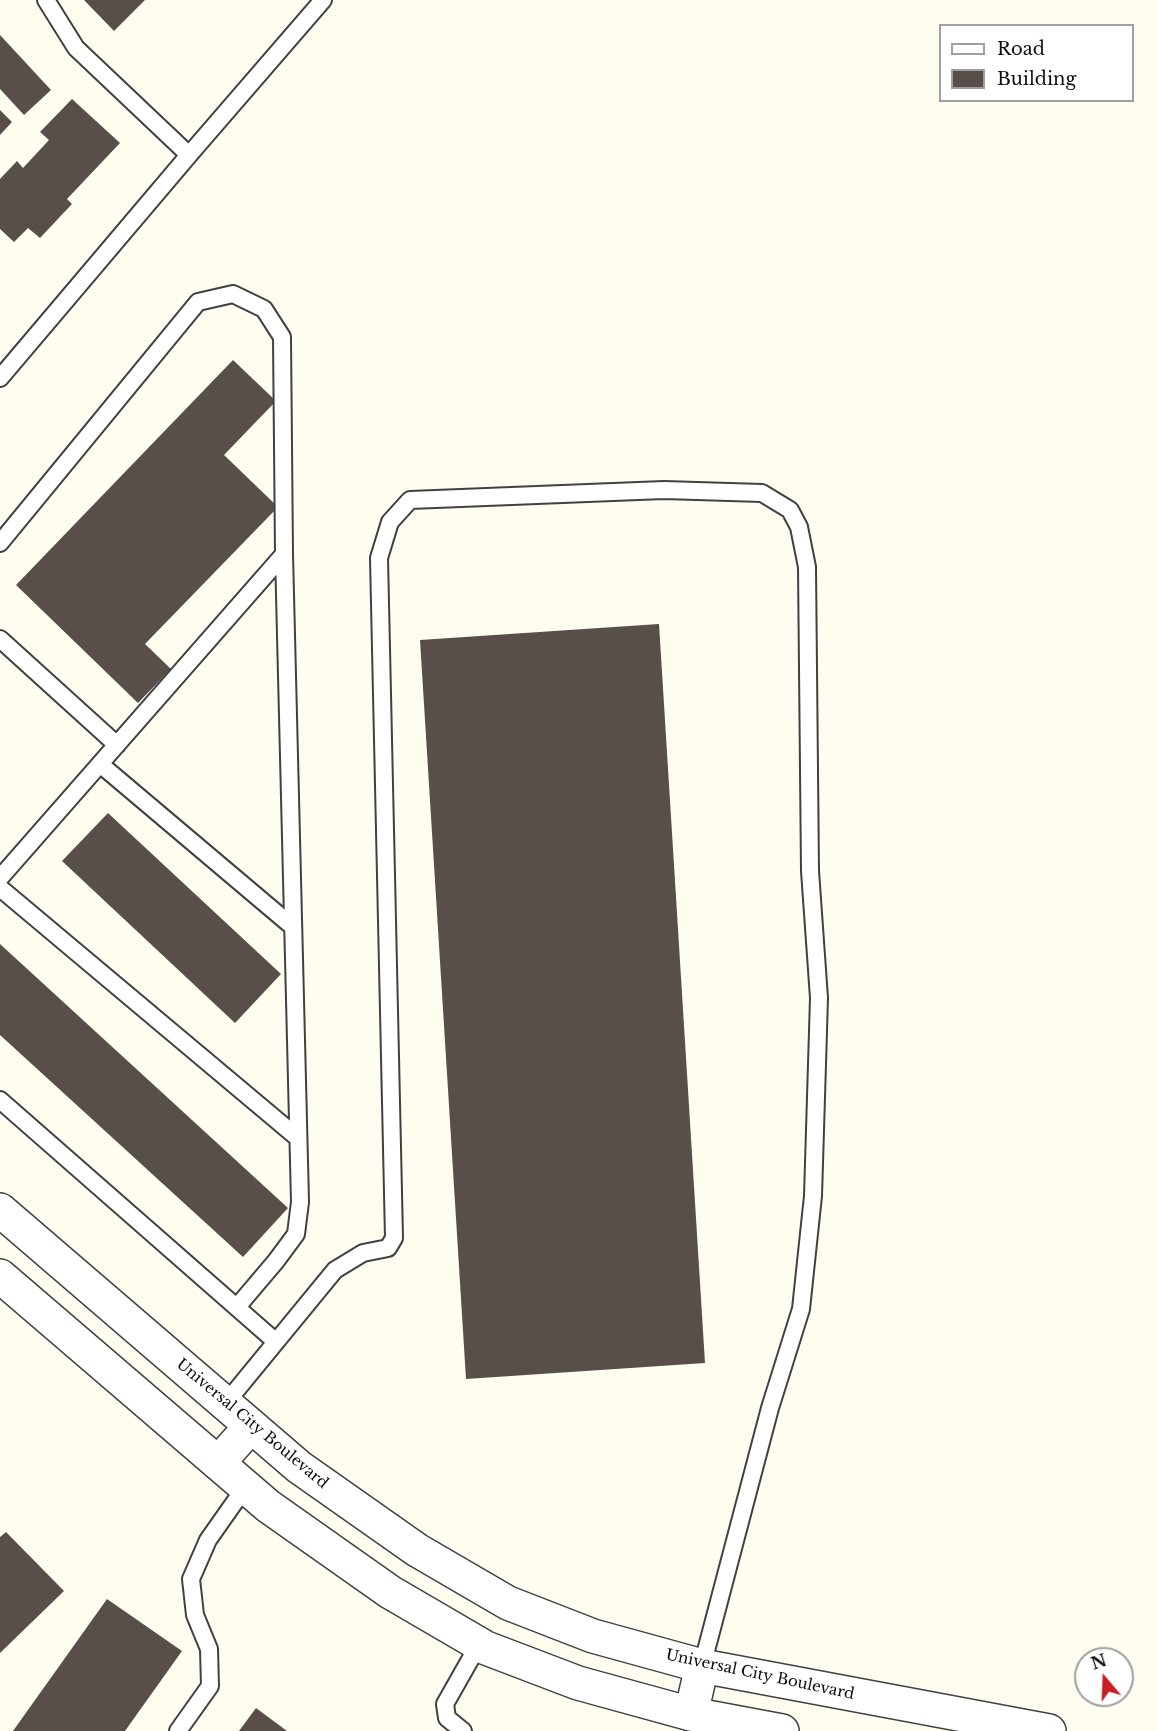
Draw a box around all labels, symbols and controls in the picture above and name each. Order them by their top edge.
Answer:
legend [939,24,1134,102]
text: Road [997,38,1045,60]
text: Building [997,68,1076,90]
street label: Universal City Boulevard [172,1355,332,1493]
street label: Universal City Boulevard [664,1646,856,1704]
north arrow [1074,1647,1134,1707]
text: N [1088,1650,1109,1674]

